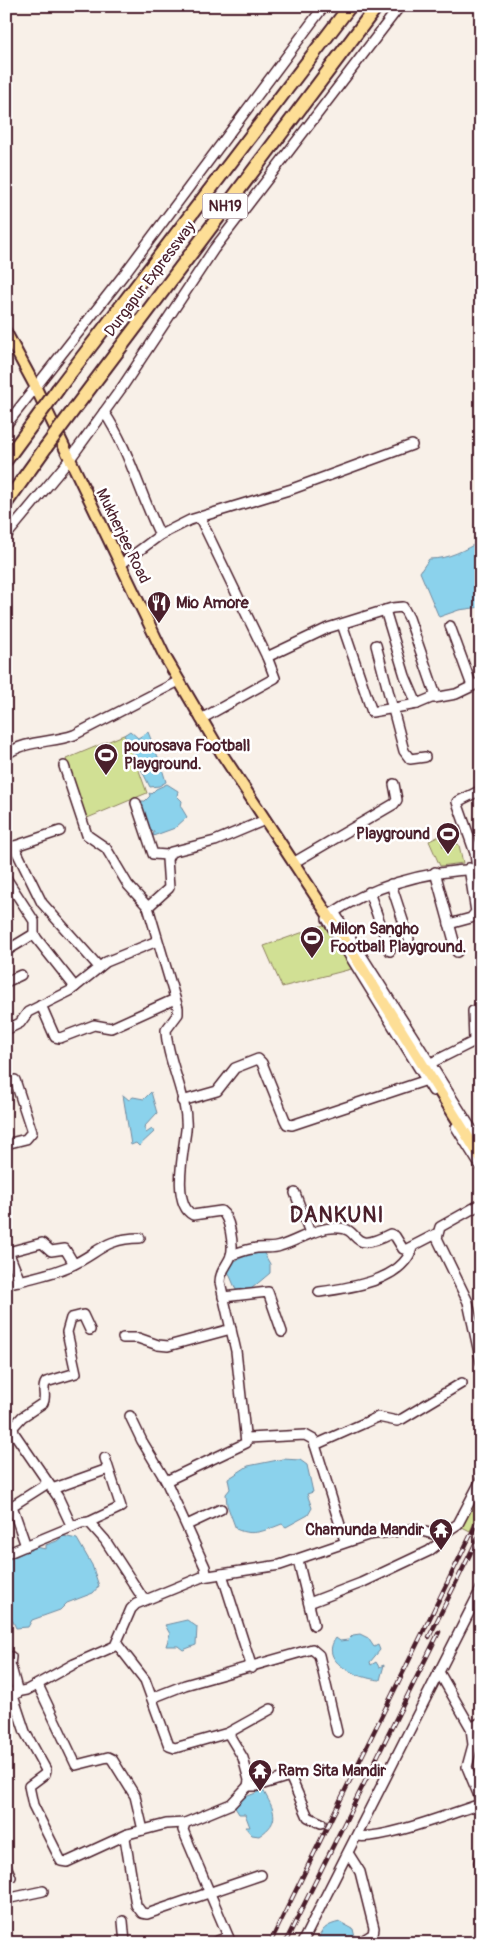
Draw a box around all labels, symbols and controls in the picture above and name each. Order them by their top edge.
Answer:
road number: NH19 [202,194,248,218]
street label: Durgapur Expressway [100,217,200,341]
street label: Mukherjee Road [91,485,155,587]
restaurant icon: Mio Amore [146,590,172,624]
place label: Mio Amore [176,593,250,613]
place label: pourosava Football Playground. [124,736,250,774]
sports icon: pourosava Football Playground. [93,742,119,776]
sports icon: Playground [435,821,461,855]
place label: Playground [356,824,430,844]
place label: Milon Sangho Football Playground. [330,919,466,957]
sports icon: Milon Sangho Football Playground. [299,925,325,959]
district label: DANKUNI [290,1202,384,1229]
temple icon: Chamunda Mandir [428,1517,454,1551]
place label: Chamunda Mandir [305,1520,424,1540]
temple icon: Ram Sita Mandir [247,1758,273,1792]
place label: Ram Sita Mandir [278,1761,386,1781]

